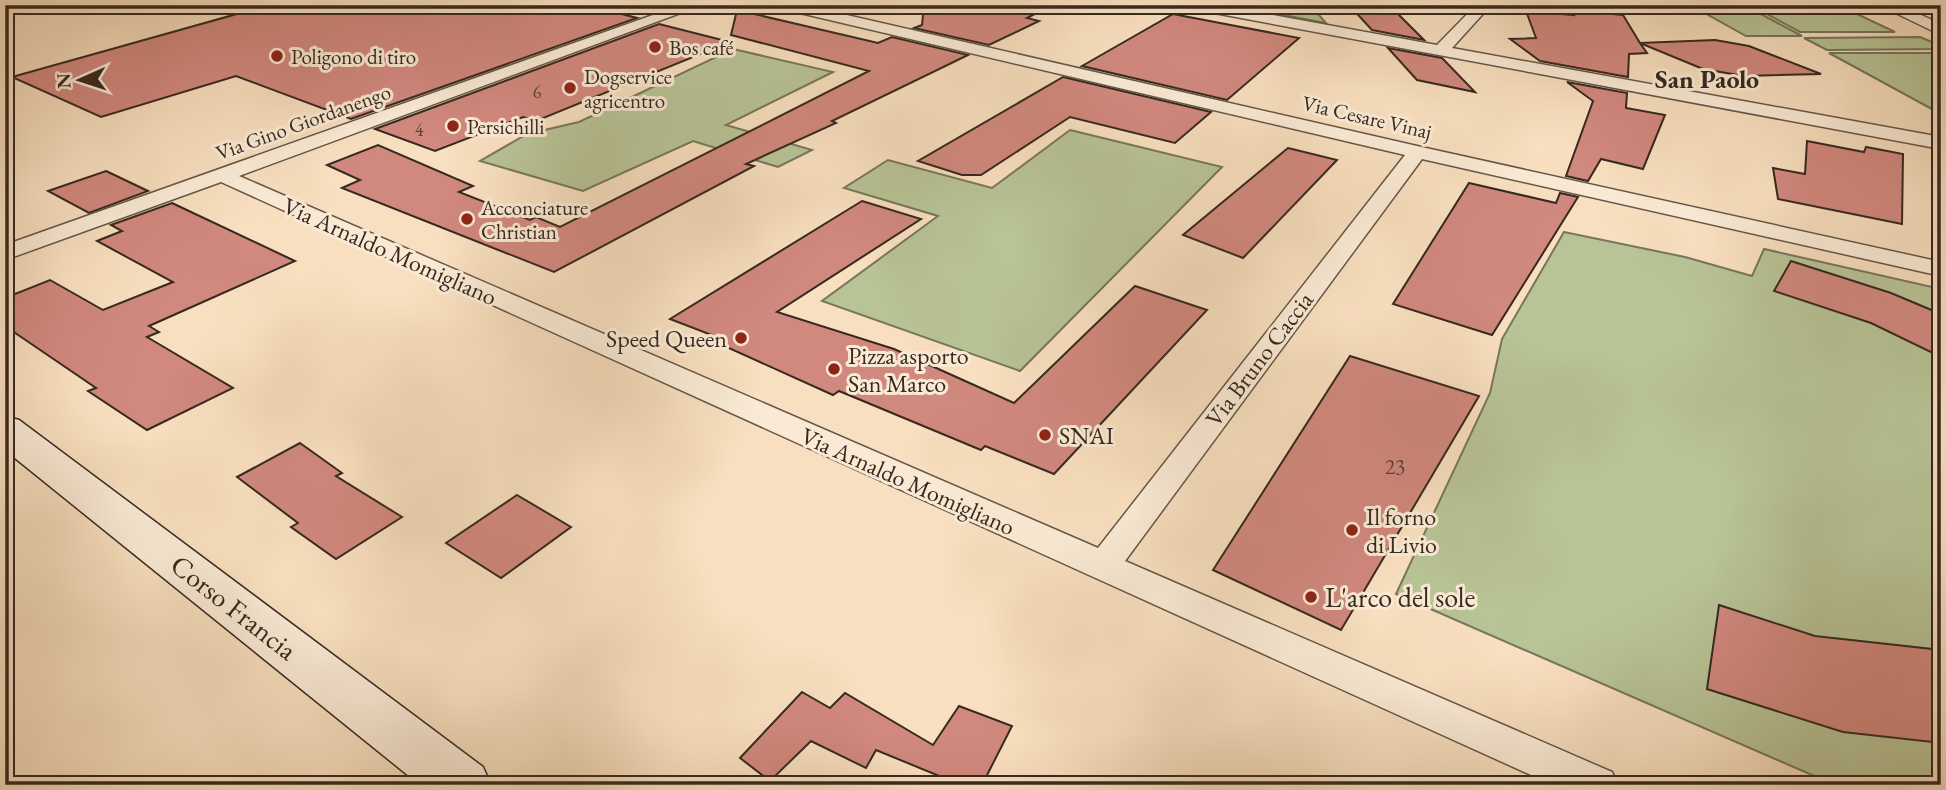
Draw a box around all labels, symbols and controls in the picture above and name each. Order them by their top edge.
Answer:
place label: Bos café [669,34,734,61]
marker: Bos café [647,39,663,55]
place label: Poligono di tiro [291,43,416,70]
north arrow [46,46,116,116]
marker: Poligono di tiro [269,48,285,64]
district label: San Paolo [1655,62,1759,96]
place label: Dogservice agricentro [584,63,672,114]
text: N [51,72,76,89]
street label: Via Gino Giordanengo [212,78,394,166]
house number: 6 [533,80,542,103]
marker: Dogservice agricentro [562,80,578,96]
street label: Via Cesare Vinaj [1300,89,1434,145]
place label: Persichilli [467,113,544,140]
house number: 4 [415,118,424,141]
marker: Persichilli [445,118,461,134]
street label: Via Arnaldo Momigliano [278,190,502,312]
place label: Acconciature Christian [480,194,588,245]
marker: Acconciature Christian [459,211,475,227]
street label: Via Bruno Caccia [1198,285,1320,433]
place label: Speed Queen [606,323,727,354]
marker: Speed Queen [733,330,749,346]
place label: Pizza asporto San Marco [848,340,969,399]
marker: Pizza asporto San Marco [826,361,842,377]
street label: Via Arnaldo Momigliano [796,420,1020,542]
place label: SNAI [1059,420,1114,451]
marker: SNAI [1037,427,1053,443]
house number: 23 [1385,453,1405,480]
place label: Il forno di Livio [1366,501,1437,560]
marker: Il forno di Livio [1344,522,1360,538]
street label: Corso Francia [164,546,305,668]
place label: L'arco del sole [1325,579,1475,615]
marker: L'arco del sole [1303,589,1319,605]

